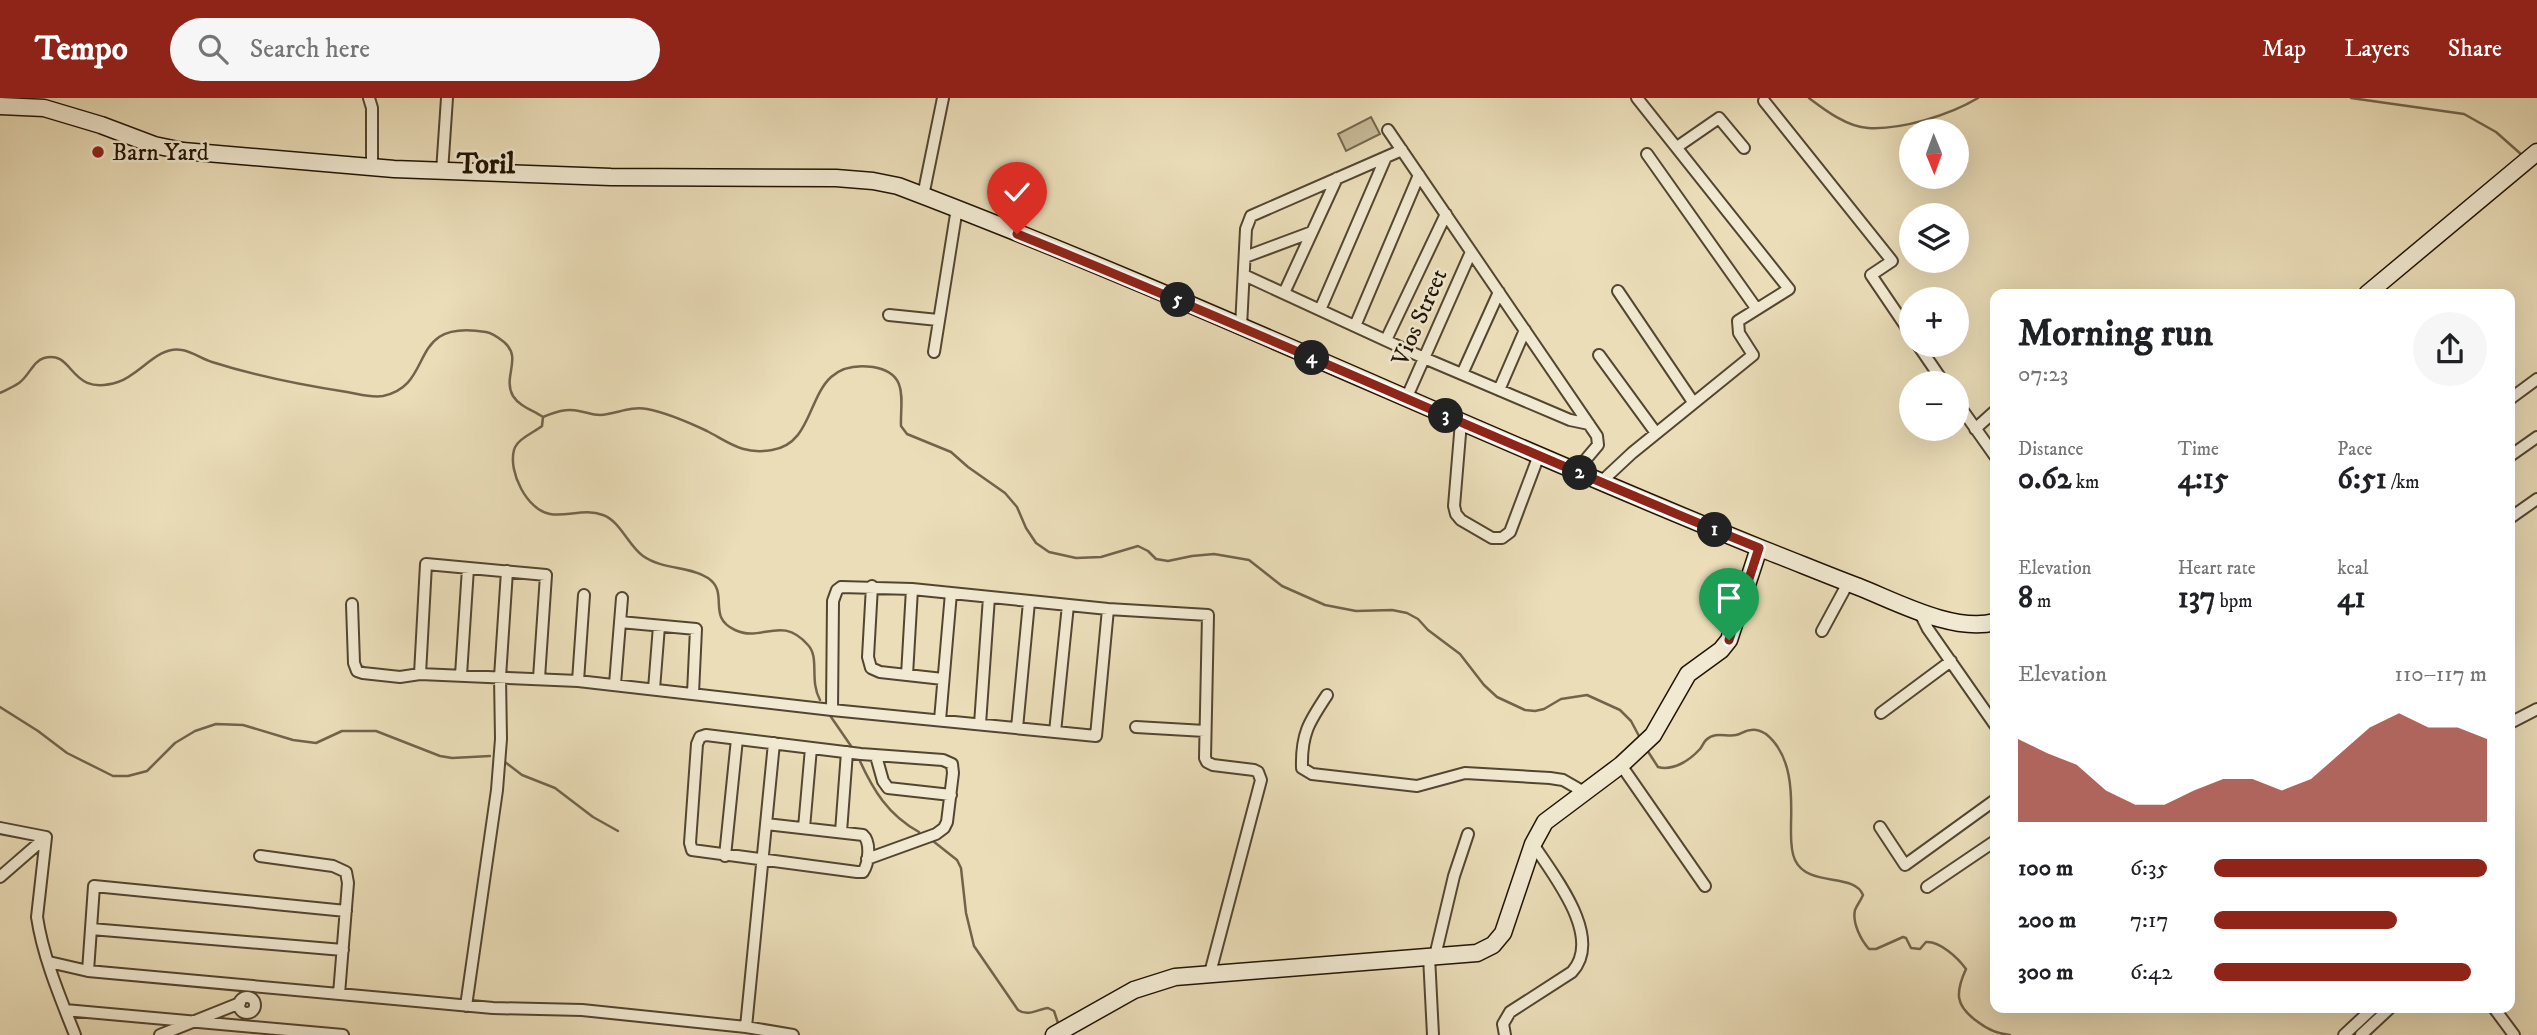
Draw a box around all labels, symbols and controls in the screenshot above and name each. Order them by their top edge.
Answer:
search box [170,18,660,81]
text: Tempo [35,29,128,70]
icon: search [194,30,232,68]
text: Search here [250,33,370,66]
text: Map [2262,34,2306,64]
text: Layers [2344,34,2410,64]
text: Share [2448,34,2502,64]
north arrow [1899,119,1969,189]
map controls [1899,119,1969,441]
place label: Barn Yard [112,138,209,168]
marker: Barn Yard [90,144,106,160]
district label: Toril [456,147,515,182]
pin [987,162,1047,234]
icon: check [998,173,1036,211]
button: layers [1899,203,1969,273]
street label: Vios Street [1385,264,1455,371]
pin: 5 [1160,282,1196,318]
button: + [1899,287,1969,357]
text: 5 [1173,288,1182,311]
text: Morning run [2018,310,2213,358]
button: share [2413,312,2487,386]
pin: 4 [1294,341,1330,376]
text: 4 [1306,346,1317,369]
text: 07:23 [2018,360,2068,389]
button: − [1899,371,1969,441]
pin: 3 [1428,398,1464,434]
text: 3 [1442,404,1449,427]
text: Distance [2018,438,2083,461]
text: Time [2178,438,2219,461]
text: Pace [2337,438,2372,461]
pin: 2 [1562,456,1598,490]
text: 2 [1575,461,1584,484]
text: 0.62 [2018,461,2072,498]
text: 4:15 [2178,461,2229,498]
text: 6:51 [2337,461,2387,498]
text: km [2072,471,2099,494]
text: /km [2387,471,2420,494]
pin: 1 [1698,512,1732,548]
text: 1 [1711,518,1718,541]
text: Elevation [2018,557,2092,580]
text: Heart rate [2178,557,2256,580]
text: kcal [2337,557,2369,580]
pin [1699,568,1759,640]
icon: arrive [1710,579,1748,617]
text: 8 [2018,580,2033,617]
text: 137 [2178,580,2216,617]
text: 41 [2337,580,2366,617]
text: m [2033,590,2051,613]
text: bpm [2216,590,2252,613]
text: Elevation [2018,660,2107,689]
text: 110–117 m [2394,660,2487,689]
text: 100 m [2018,854,2073,883]
text: 6:35 [2130,854,2168,883]
text: 200 m [2018,906,2076,935]
text: 7:17 [2130,906,2169,935]
text: 300 m [2018,958,2074,987]
text: 6:42 [2130,958,2173,987]

